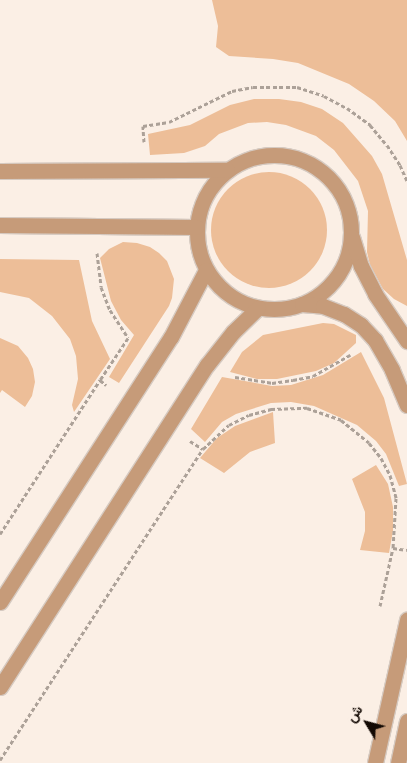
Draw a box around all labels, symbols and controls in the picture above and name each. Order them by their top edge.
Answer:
north arrow [342,698,392,748]
text: ش [343,702,366,726]

